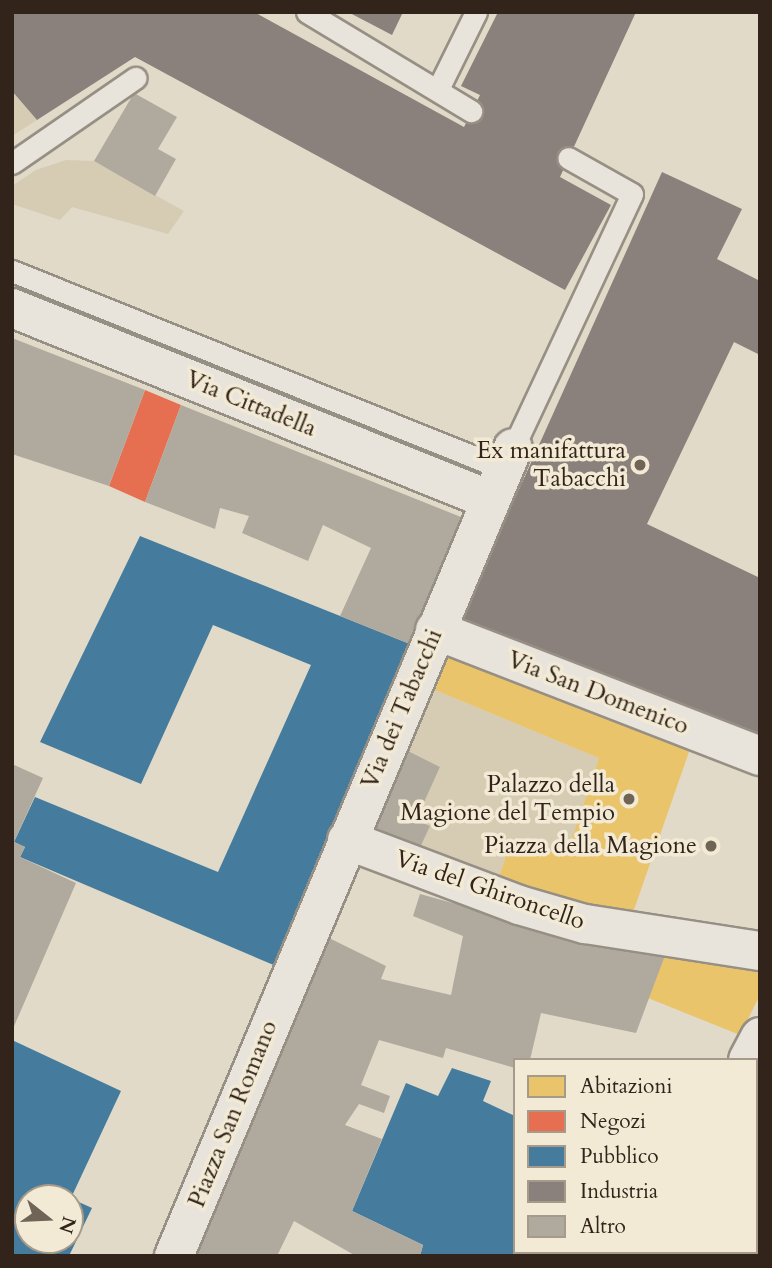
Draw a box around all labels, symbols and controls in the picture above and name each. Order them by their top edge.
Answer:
street label: Via Cittadella [182,365,320,443]
place label: Ex manifattura Tabacchi [477,437,626,493]
marker: Ex manifattura Tabacchi [632,457,648,473]
street label: Via dei Tabacchi [355,625,449,793]
street label: Via San Domenico [503,645,693,741]
place label: Palazzo della Magione del Tempio [400,771,615,827]
marker: Palazzo della Magione del Tempio [621,791,637,807]
place label: Piazza della Magione [484,832,697,860]
marker: Piazza della Magione [703,838,719,854]
street label: Via del Ghironcello [391,844,589,936]
street label: Piazza San Romano [182,1016,284,1212]
legend [513,1058,758,1254]
text: Abitazioni [580,1072,672,1101]
text: Negozi [580,1107,646,1136]
text: Pubblico [580,1142,659,1171]
text: Industria [580,1177,658,1206]
north arrow [14,1184,84,1254]
text: Altro [580,1212,626,1241]
text: N [52,1213,82,1237]

